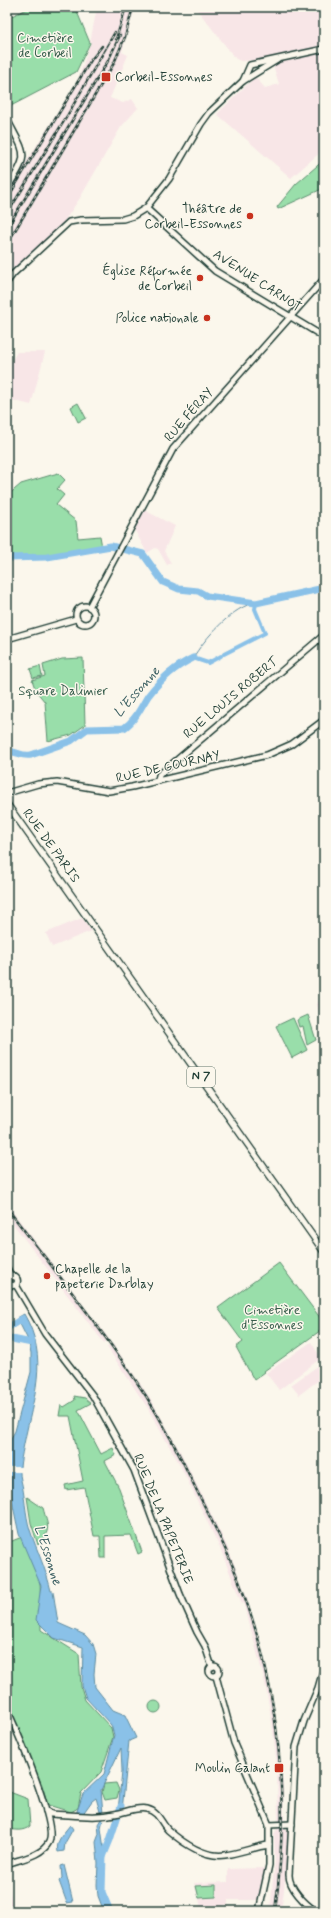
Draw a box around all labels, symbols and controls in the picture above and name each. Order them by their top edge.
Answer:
park label: Cimetière de Corbeil [17,30,73,62]
place label: Corbeil-Essonnes [115,69,213,86]
marker: Corbeil-Essonnes [100,71,112,83]
place label: Théâtre de Corbeil-Essonnes [144,201,242,233]
marker: Théâtre de Corbeil-Essonnes [245,211,255,221]
street label: AVENUE CARNOT [210,246,305,316]
place label: Église Réformée de Corbeil [102,262,192,295]
marker: Église Réformée de Corbeil [195,273,205,283]
place label: Police nationale [116,310,199,327]
marker: Police nationale [202,313,212,323]
street label: RUE FÉRAY [160,384,217,446]
street label: RUE LOUIS ROBERT [180,653,283,743]
water label: L'Essonne [110,662,164,721]
park label: Square Dalimier [18,683,108,700]
street label: RUE DE GOURNAY [114,747,222,787]
street label: RUE DE PARIS [19,806,83,886]
road number: N 7 [187,1067,215,1087]
place label: Chapelle de la papeterie Darblay [55,1261,154,1293]
marker: Chapelle de la papeterie Darblay [42,1271,52,1281]
park label: Cimetière d'Essonnes [241,1302,303,1334]
street label: RUE DE LA PAPETERIE [129,1451,197,1587]
water label: L'Essonne [30,1523,66,1588]
place label: Moulin Galant [195,1760,270,1777]
marker: Moulin Galant [273,1762,285,1774]

